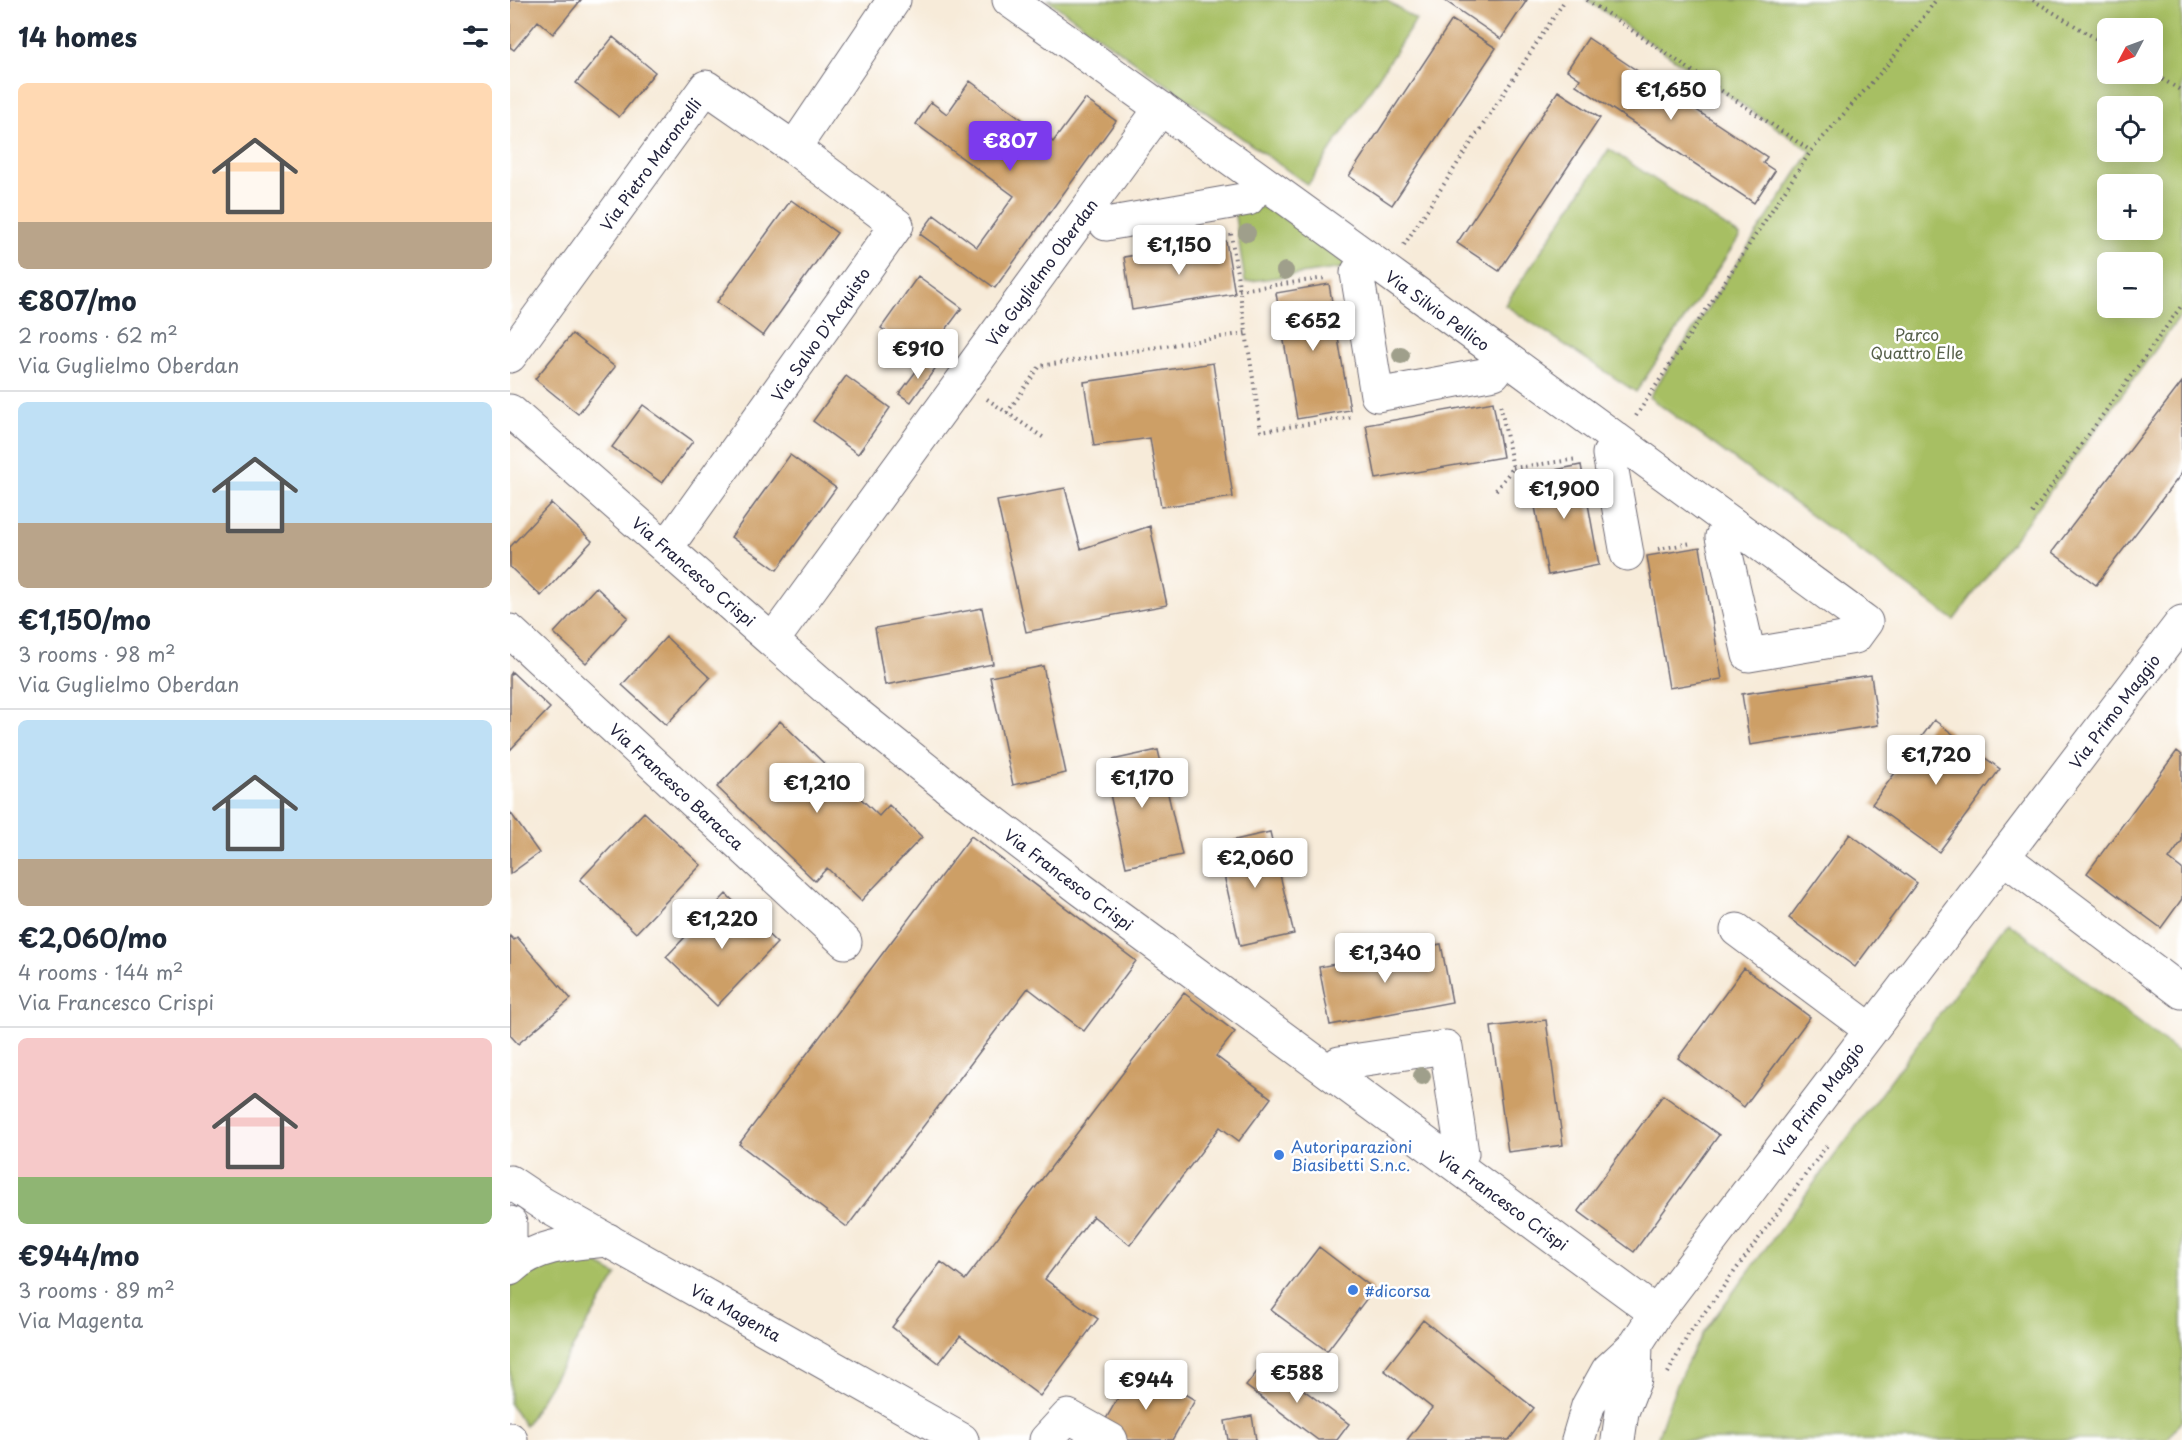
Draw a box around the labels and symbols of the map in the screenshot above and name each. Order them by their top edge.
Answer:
north arrow [2097,18,2163,84]
pin: €1,650 [1622,70,1720,121]
street label: Via Pietro Maroncelli [594,93,706,235]
pin: €807 [974,121,1046,172]
street label: Via Guglielmo Oberdan [979,193,1103,351]
pin: €1,150 [1130,225,1228,276]
street label: Via Salvo D'Acquisto [765,262,875,406]
street label: Via Silvio Pellico [1381,264,1495,356]
pin: €652 [1277,301,1349,352]
park label: Parco Quattro Elle [1871,322,1964,364]
pin: €910 [882,329,954,380]
pin: €1,900 [1515,469,1613,520]
street label: Via Francesco Crispi [627,510,761,632]
street label: Via Primo Maggio [2063,649,2165,773]
street label: Via Francesco Baracca [604,717,750,855]
pin: €1,720 [1887,735,1985,786]
pin: €1,170 [1093,758,1191,809]
pin: €1,210 [768,763,866,814]
street label: Via Francesco Crispi [999,822,1139,936]
pin: €2,060 [1206,838,1304,889]
pin: €1,220 [673,899,771,950]
pin: €1,340 [1336,933,1434,984]
street label: Via Primo Maggio [1767,1037,1869,1161]
place label: Autoriparazioni Biasibetti S.n.c. [1291,1134,1412,1176]
street label: Via Francesco Crispi [1432,1144,1574,1256]
marker: Autoriparazioni Biasibetti S.n.c. [1272,1148,1286,1162]
street label: Via Magenta [686,1277,786,1347]
place label: #dicorsa [1365,1278,1430,1302]
marker: #dicorsa [1346,1283,1360,1297]
pin: €588 [1261,1353,1333,1404]
pin: €944 [1110,1360,1182,1411]

